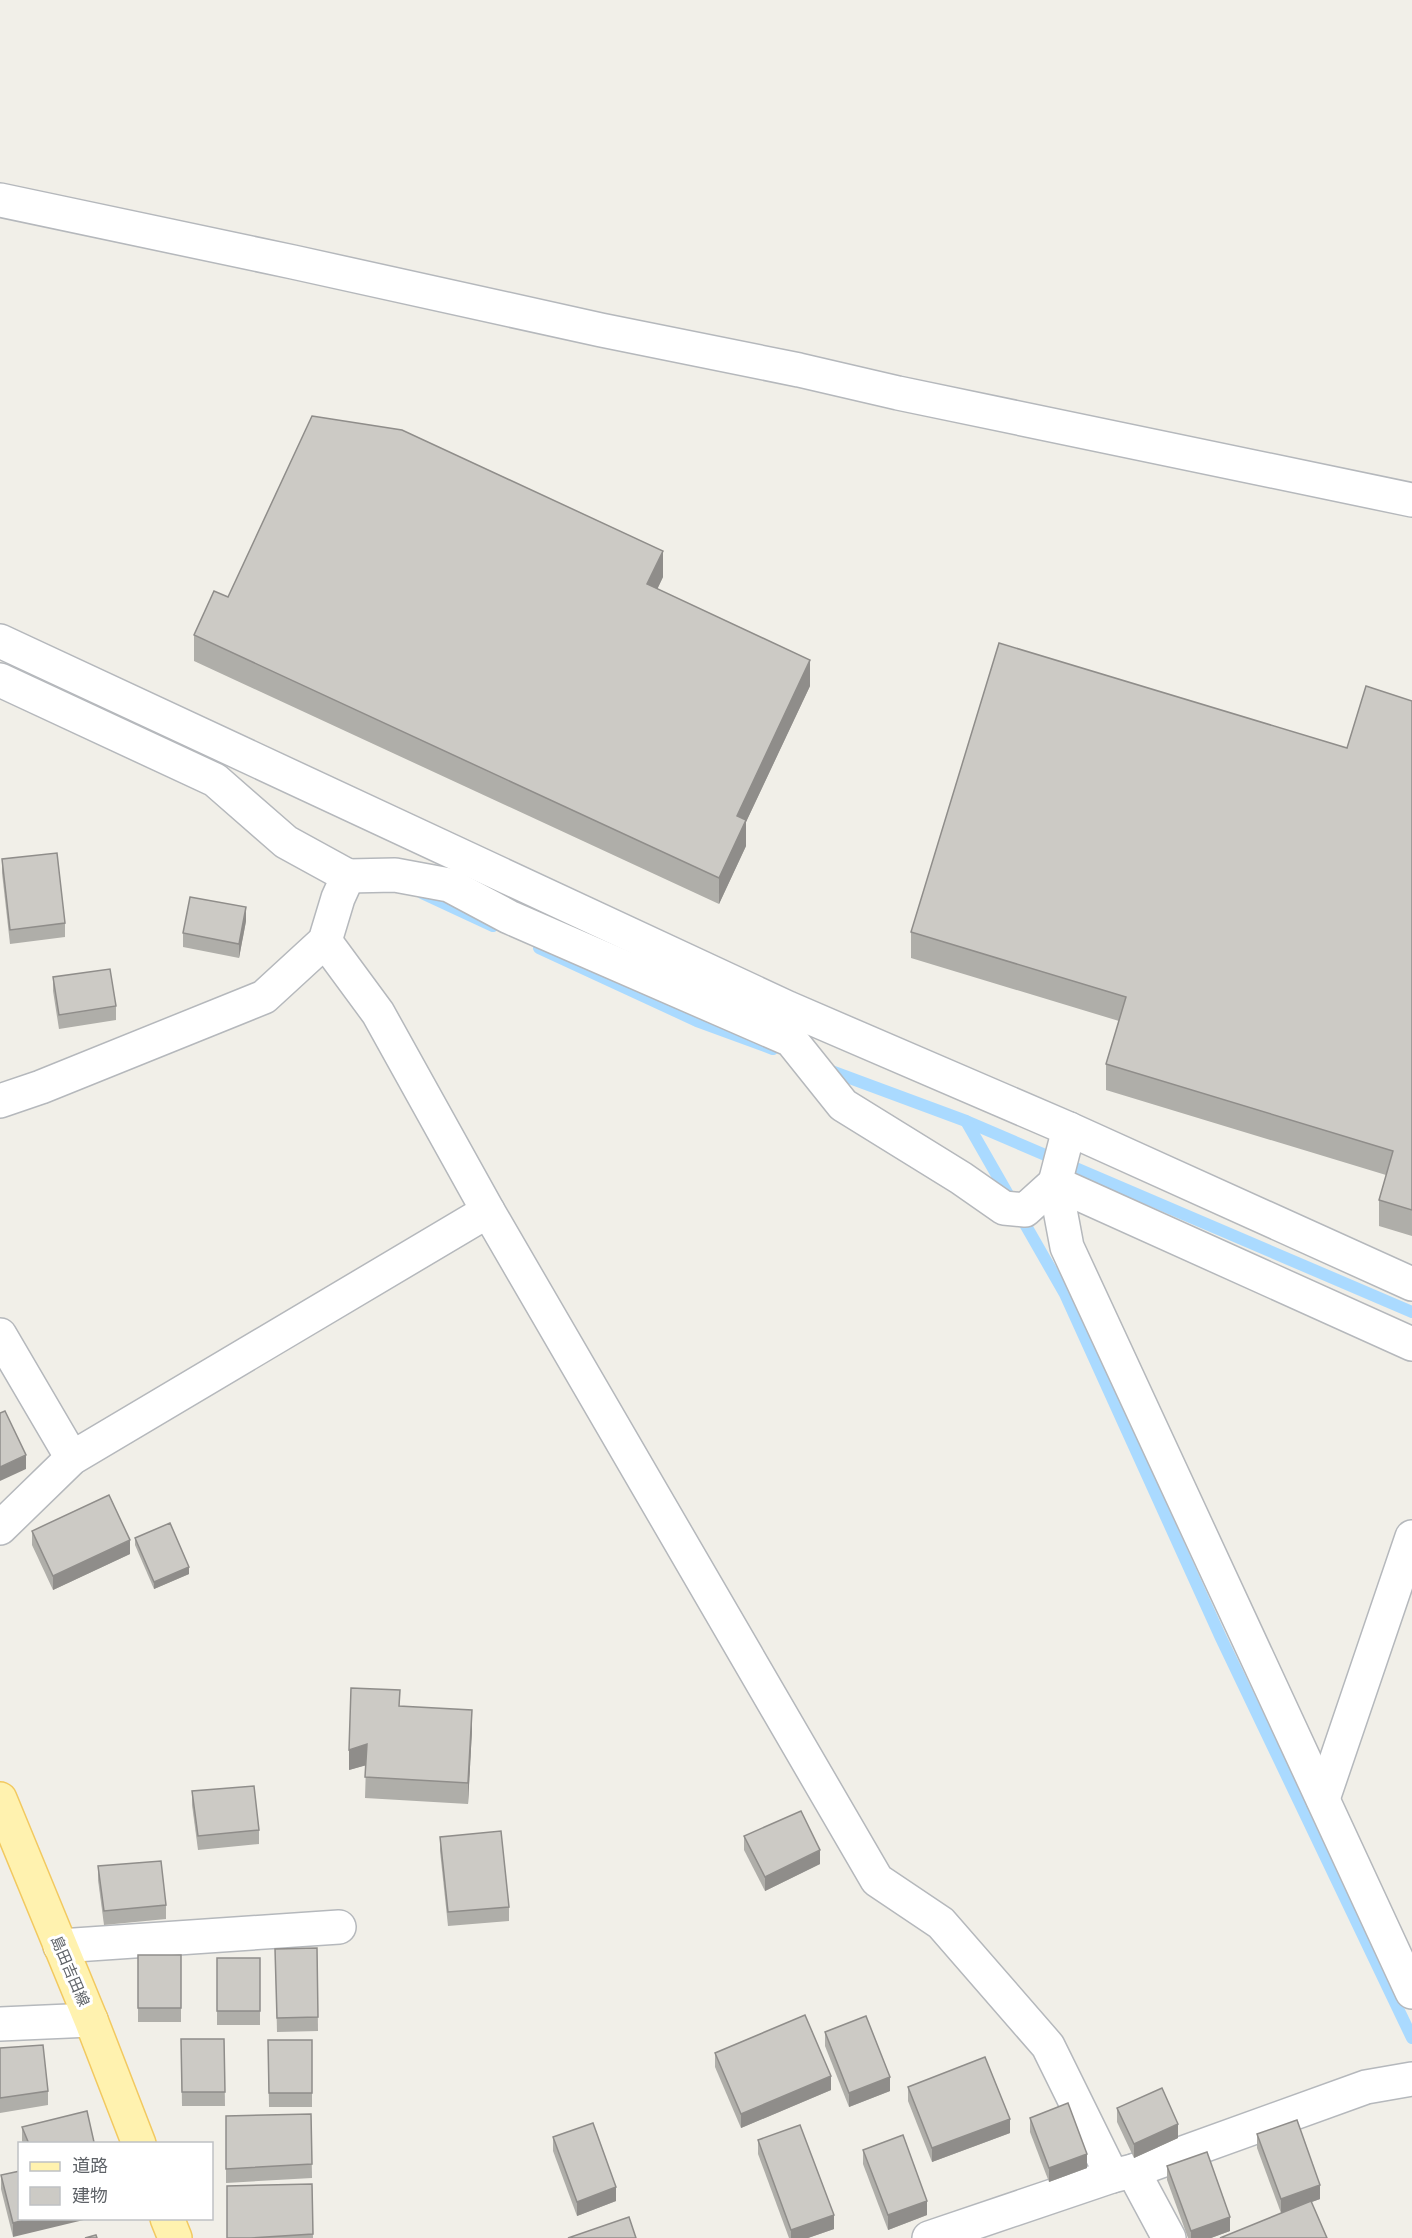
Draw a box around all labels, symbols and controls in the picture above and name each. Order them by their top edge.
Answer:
street label: 島田吉田線 [47,1933,94,2009]
legend [18,2142,213,2220]
text: 道路 [72,2154,108,2177]
text: 建物 [72,2184,108,2207]

